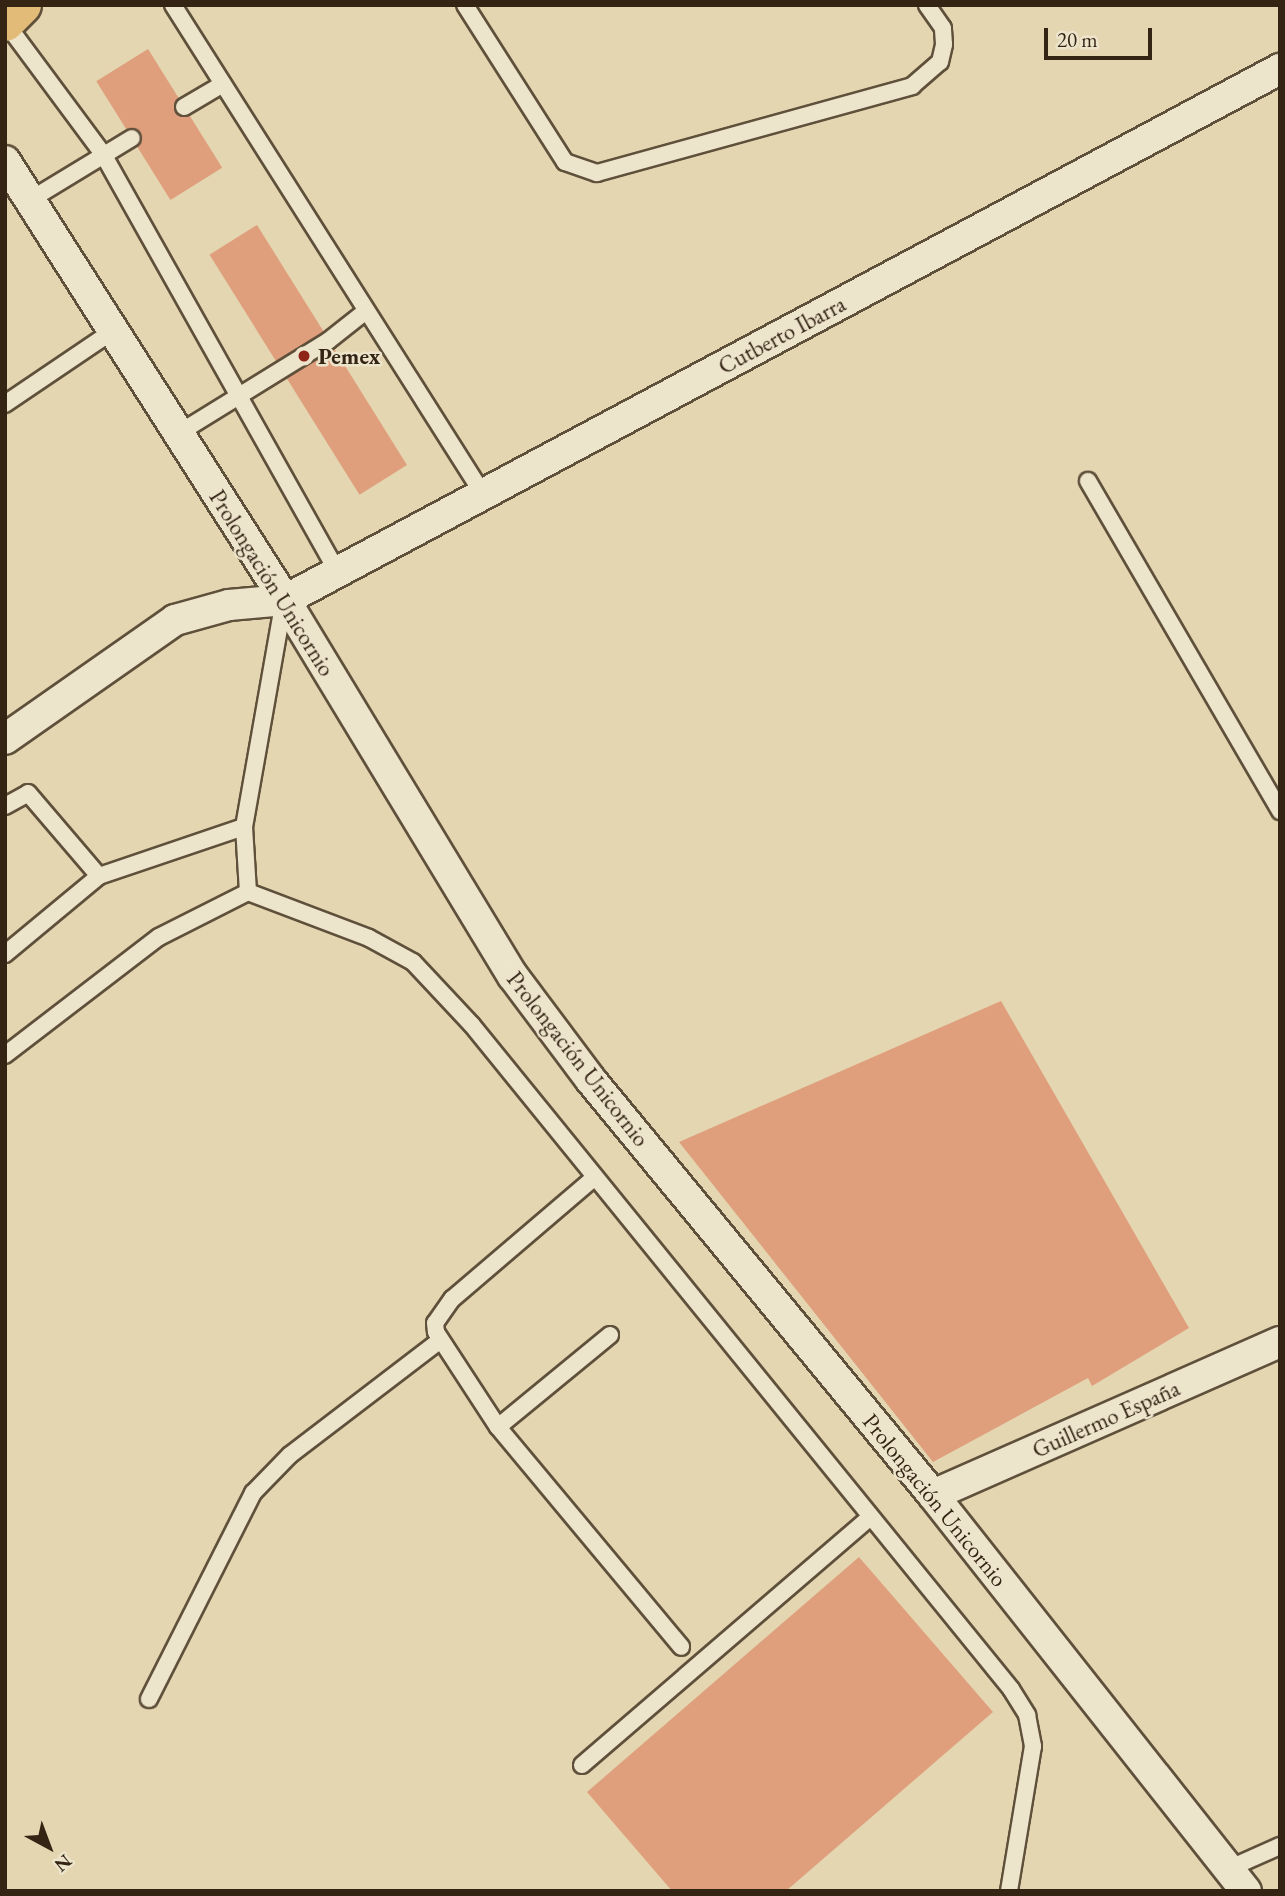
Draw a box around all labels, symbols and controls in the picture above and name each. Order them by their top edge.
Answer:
scale bar [1047,14,1156,58]
text: 20 m [1057,26,1098,53]
street label: Cutberto Ibarra [714,290,850,380]
place label: Pemex [318,342,380,370]
marker: Pemex [296,348,312,364]
street label: Prolongación Unicornio [203,485,341,681]
street label: Prolongación Unicornio [501,966,655,1152]
street label: Guillermo España [1028,1374,1184,1464]
street label: Prolongación Unicornio [857,1408,1013,1592]
north arrow [14,1812,84,1882]
text: N [49,1849,77,1878]

